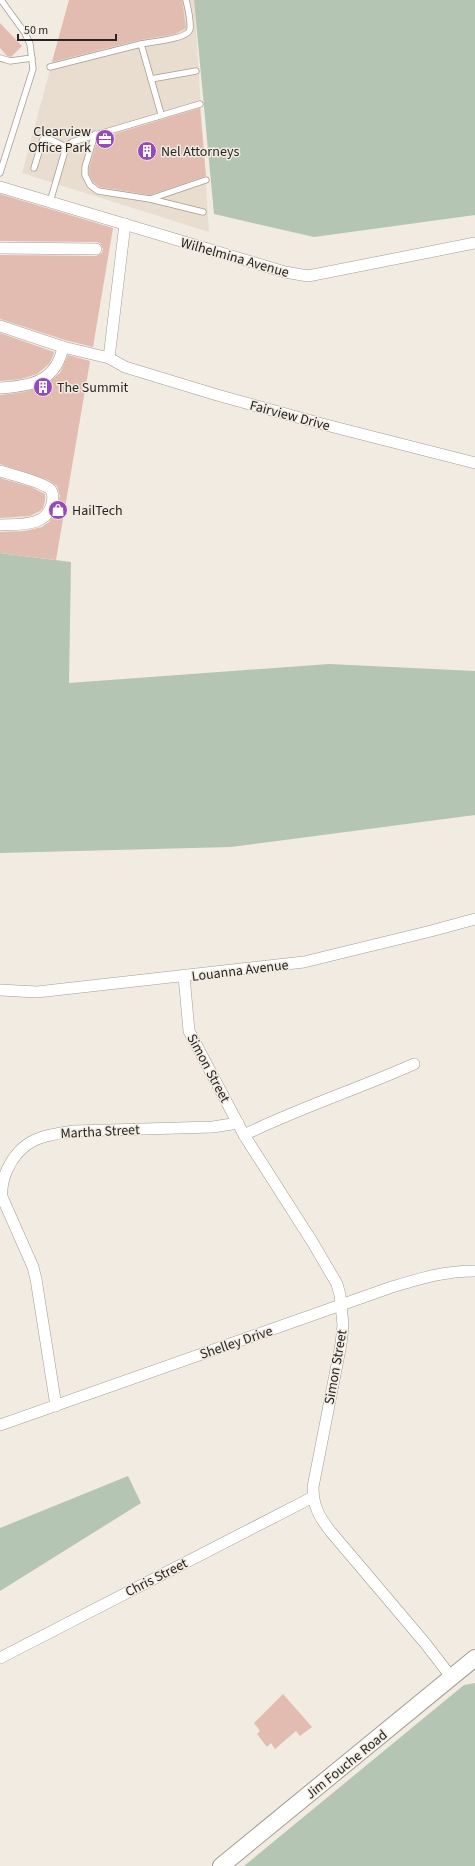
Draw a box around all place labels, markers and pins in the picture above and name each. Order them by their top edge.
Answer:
place label: Clearview Office Park [28,122,91,158]
office icon: Clearview Office Park [94,128,116,150]
building icon: Nel Attorneys [136,140,158,162]
place label: Nel Attorneys [161,142,239,162]
building icon: The Summit [32,376,54,398]
place label: The Summit [57,378,129,398]
shop icon: HailTech [47,499,69,521]
place label: HailTech [72,501,123,521]

